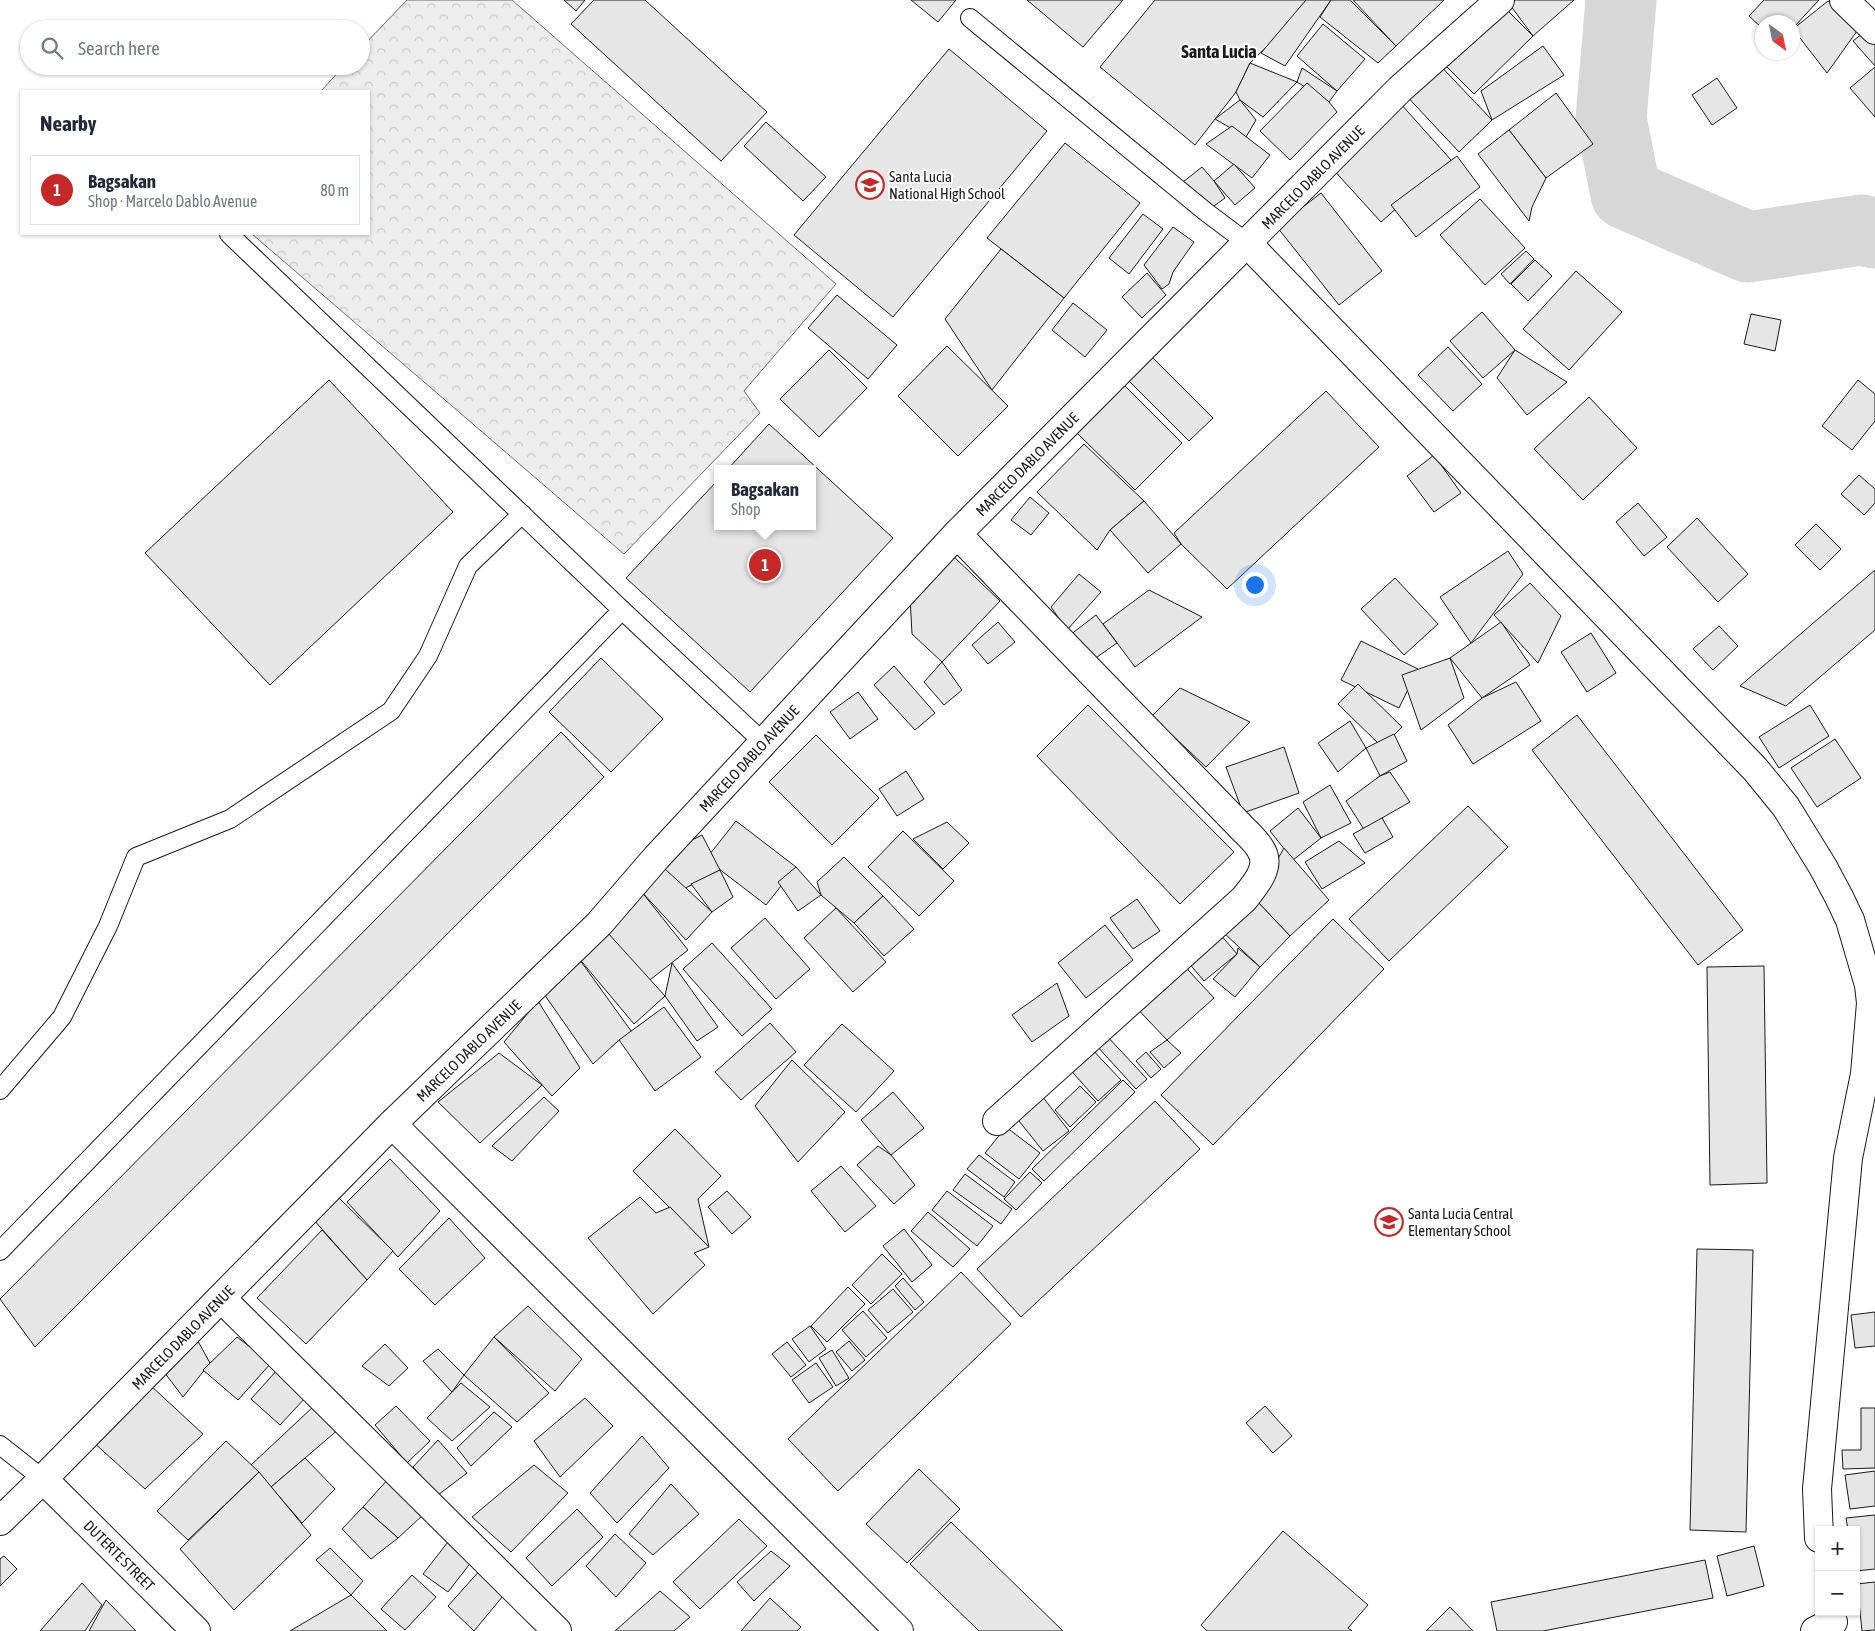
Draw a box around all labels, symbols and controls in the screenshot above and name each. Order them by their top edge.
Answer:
north arrow [1755,15,1800,60]
search box [20,20,370,75]
icon: search [38,34,66,62]
text: Search here [78,37,160,59]
district label: Santa Lucia [1181,41,1257,62]
text: Nearby [40,111,96,135]
street label: MARCELO DABLO AVENUE [1258,121,1368,232]
place label: Santa Lucia National High School [889,168,1005,202]
text: Bagsakan [88,170,156,192]
school or university icon: Santa Lucia National High School [855,170,885,200]
text: 1 [53,181,61,199]
text: 80 m [320,181,349,199]
text: Shop · Marcelo Dablo Avenue [88,192,257,210]
street label: MARCELO DABLO AVENUE [972,408,1082,519]
popup [714,465,816,530]
text: Bagsakan [731,478,799,500]
text: Shop [731,500,761,518]
pin: 1 [749,546,781,584]
your location [1242,572,1268,598]
street label: MARCELO DABLO AVENUE [695,701,802,815]
street label: MARCELO DABLO AVENUE [413,996,524,1104]
place label: Santa Lucia Central Elementary School [1408,1205,1513,1239]
school or university icon: Santa Lucia Central Elementary School [1374,1207,1404,1237]
street label: MARCELO DABLO AVENUE [128,1281,238,1392]
street label: DUTERTE STREET [81,1516,159,1594]
map controls [1815,1526,1860,1616]
button: + [1815,1526,1860,1571]
button: − [1815,1571,1860,1616]

